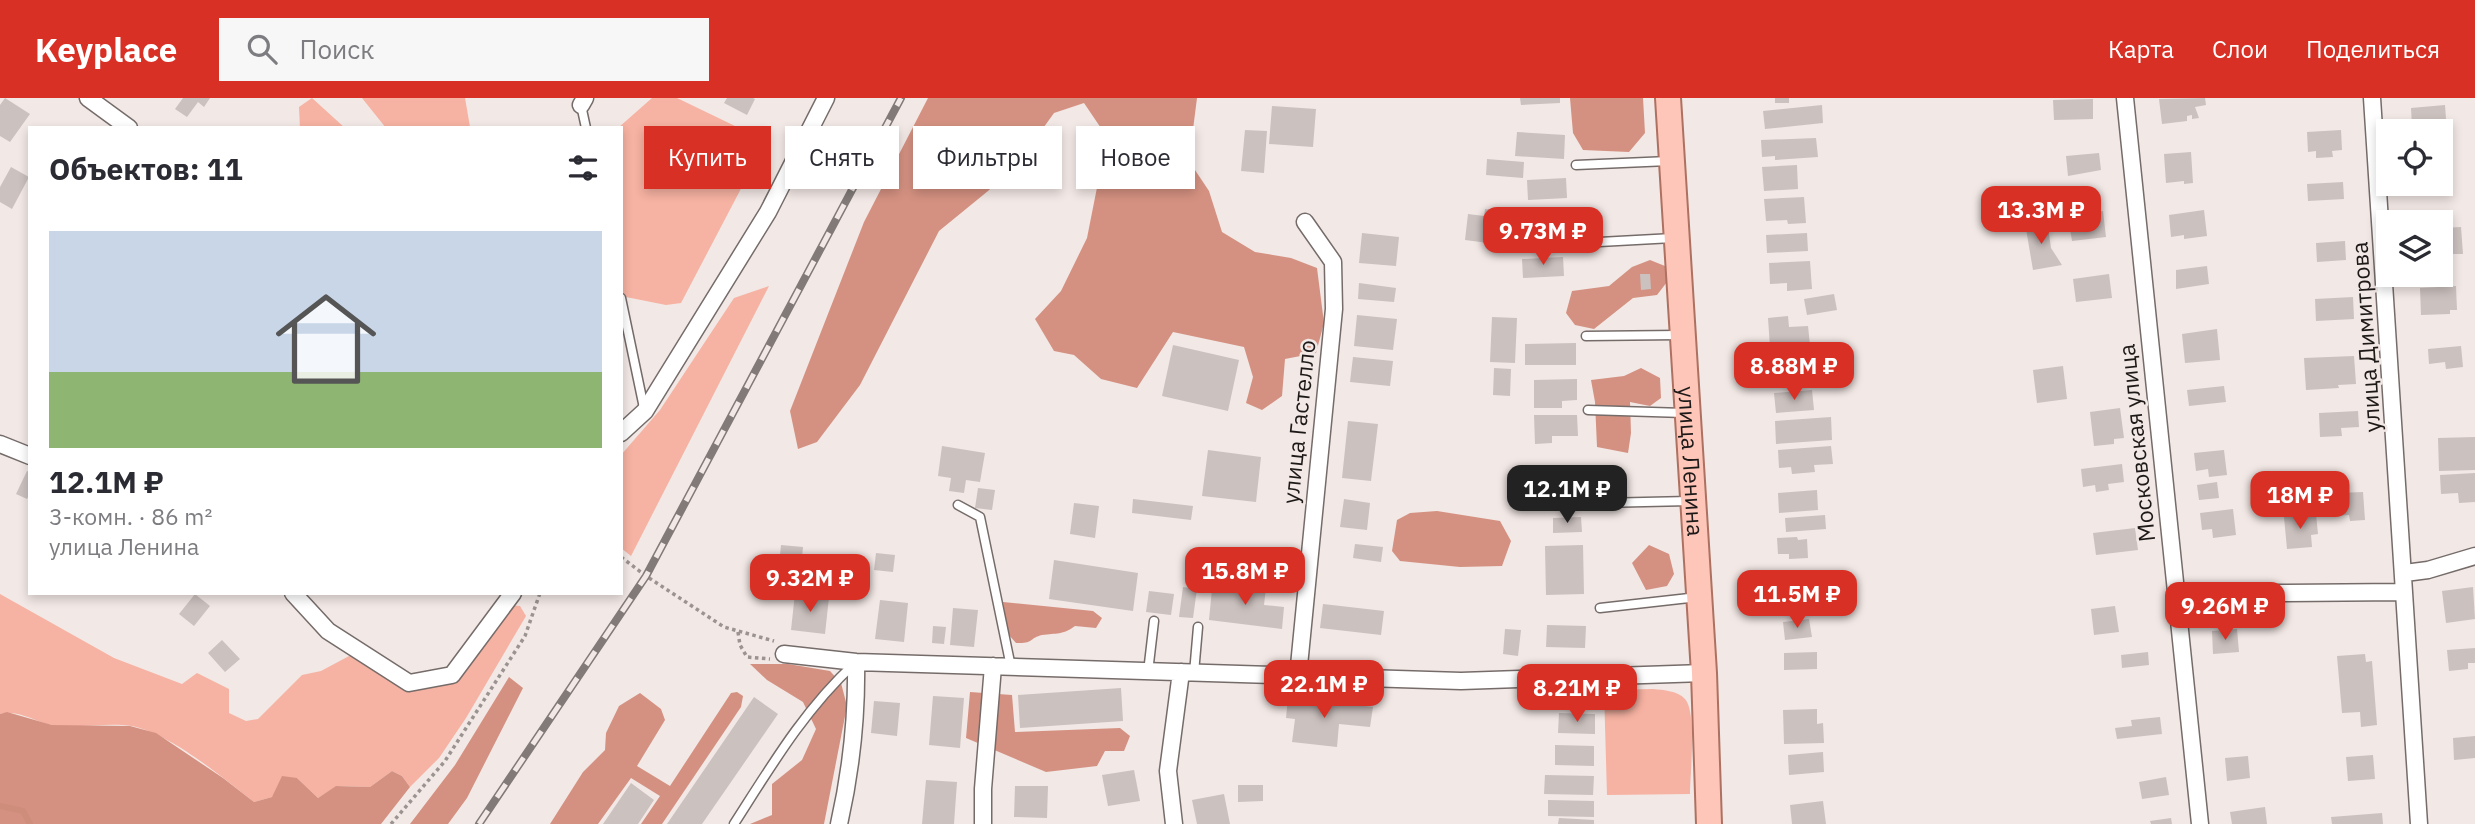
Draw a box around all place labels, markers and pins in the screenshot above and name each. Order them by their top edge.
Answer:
pin: 13.3M ₽ [1976,186,2106,246]
pin: 9.73M ₽ [1478,208,1608,267]
pin: 8.88M ₽ [1729,342,1859,402]
pin: 12.1M ₽ [1502,466,1632,525]
pin: 18M ₽ [2251,472,2349,531]
pin: 15.8M ₽ [1180,547,1310,607]
pin: 9.32M ₽ [745,554,875,614]
pin: 11.5M ₽ [1732,570,1862,630]
pin: 9.26M ₽ [2160,582,2290,642]
pin: 22.1M ₽ [1259,660,1389,720]
pin: 8.21M ₽ [1512,664,1642,724]

